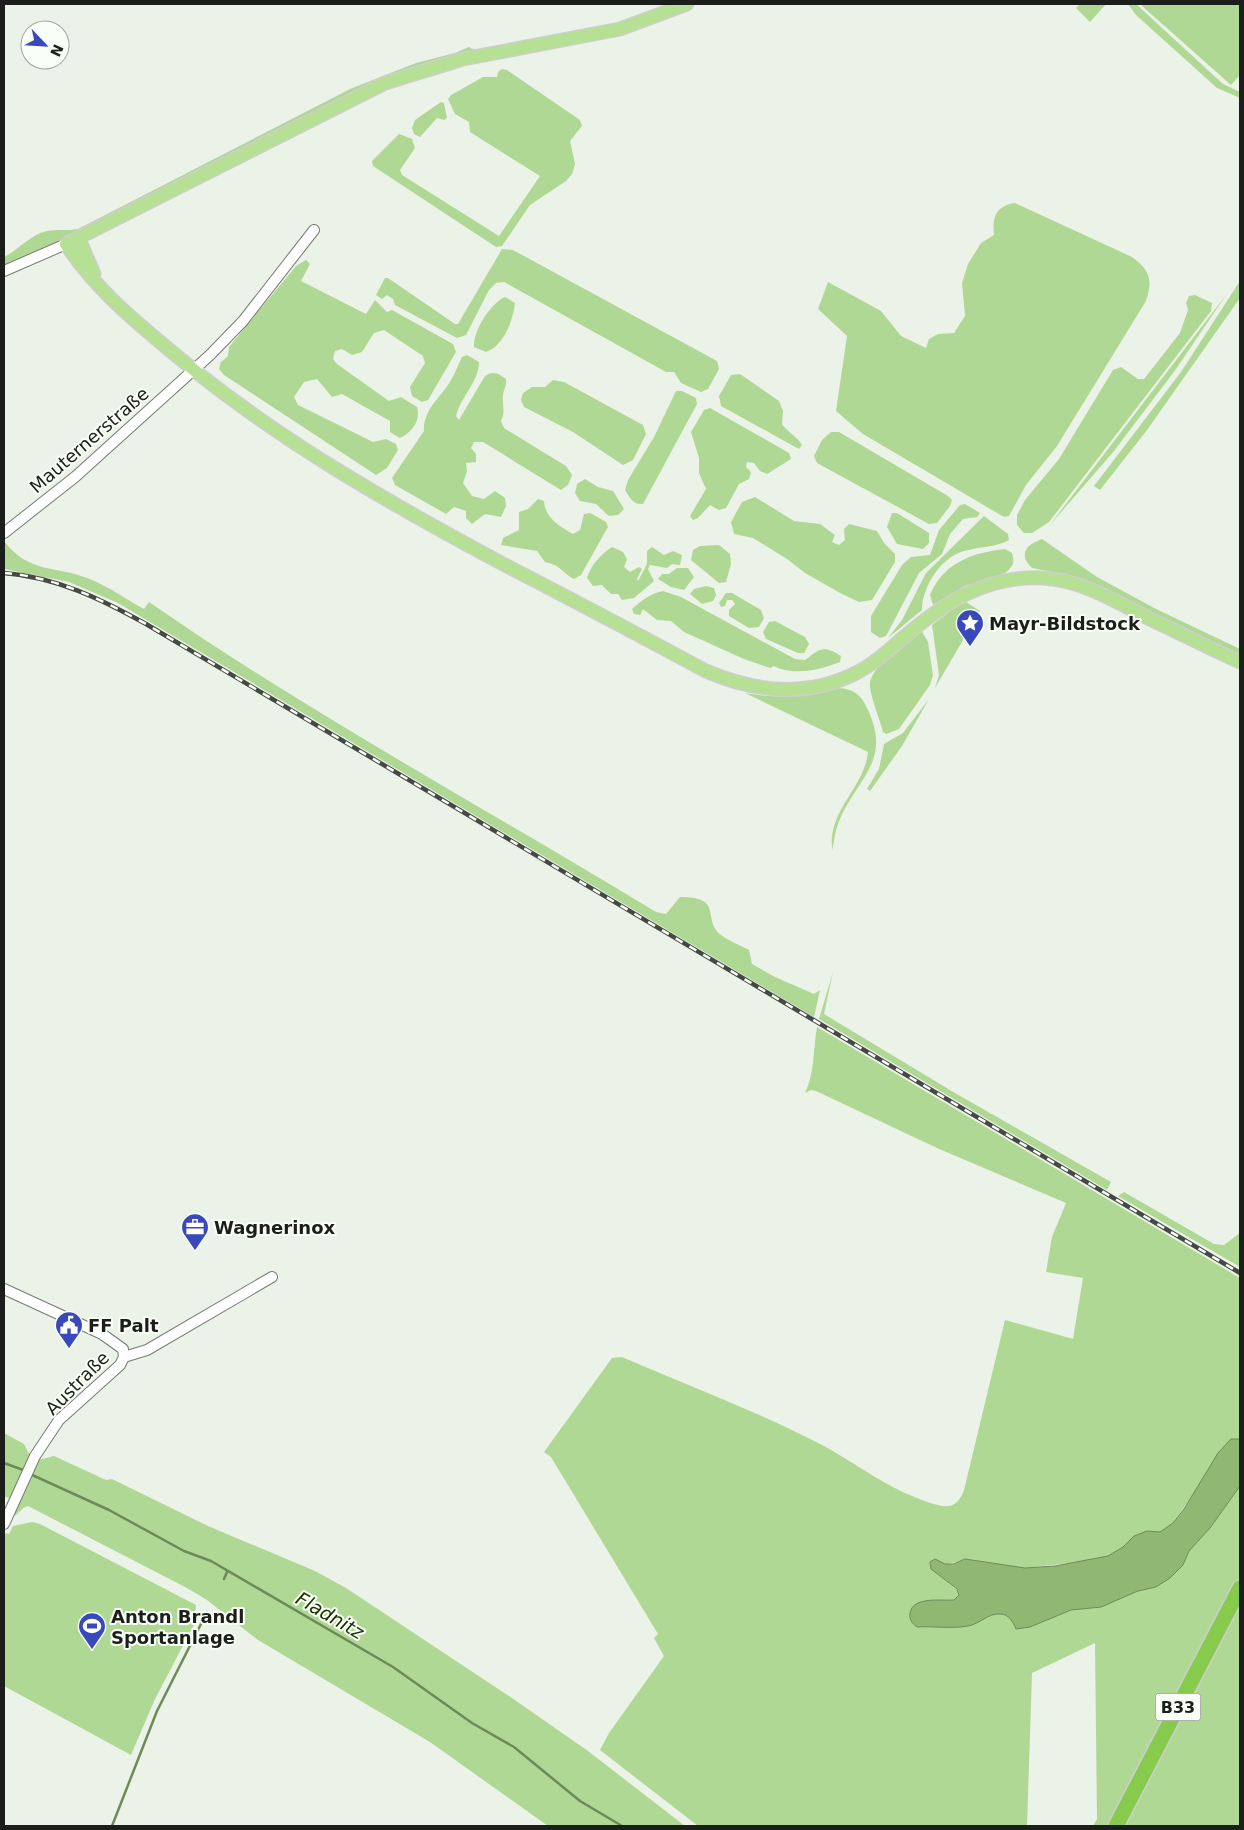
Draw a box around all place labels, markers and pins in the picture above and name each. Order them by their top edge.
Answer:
place icon: Mayr-Bildstock [955,608,985,647]
place label: Mayr-Bildstock [989,613,1141,634]
office icon: Wagnerinox [180,1212,210,1251]
place label: Wagnerinox [214,1217,335,1238]
public building icon: FF Palt [54,1310,84,1349]
place label: FF Palt [88,1315,159,1336]
place label: Anton Brandl Sportanlage [111,1606,244,1648]
sports icon: Anton Brandl Sportanlage [77,1611,107,1650]

